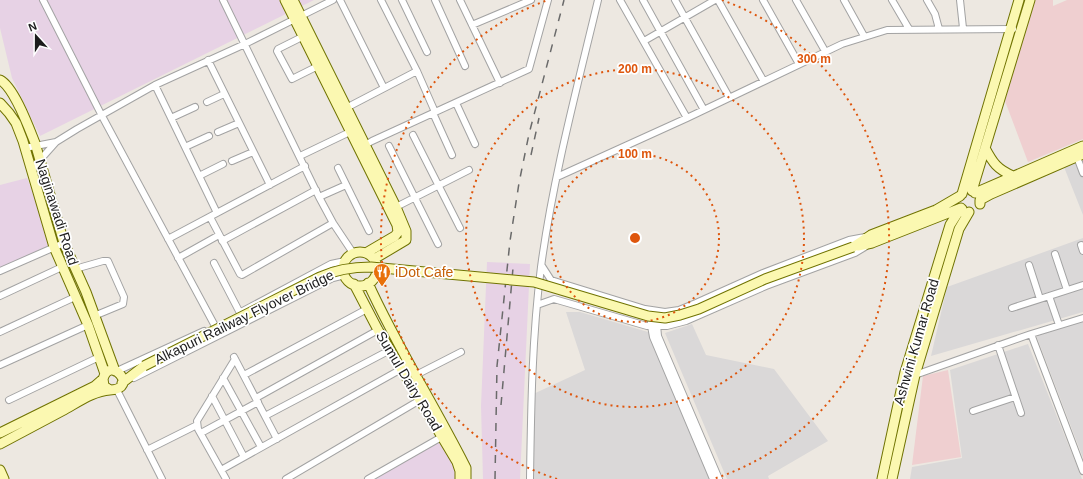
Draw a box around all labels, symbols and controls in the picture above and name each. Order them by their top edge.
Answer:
north arrow [16,16,56,56]
text: N [27,20,38,34]
text: 300 m [797,52,831,66]
text: 200 m [618,62,652,76]
text: 100 m [618,147,652,161]
street label: Naginawadi Road [32,157,82,267]
centre of rings [628,231,642,245]
restaurant icon: iDot Cafe [372,262,392,287]
place label: iDot Cafe [395,264,454,280]
street label: Alkapuri Railway Flyover Bridge [152,266,337,368]
street label: Ashwini Kumar Road [890,277,942,407]
street label: Sumul Dairy Road [373,328,445,434]

